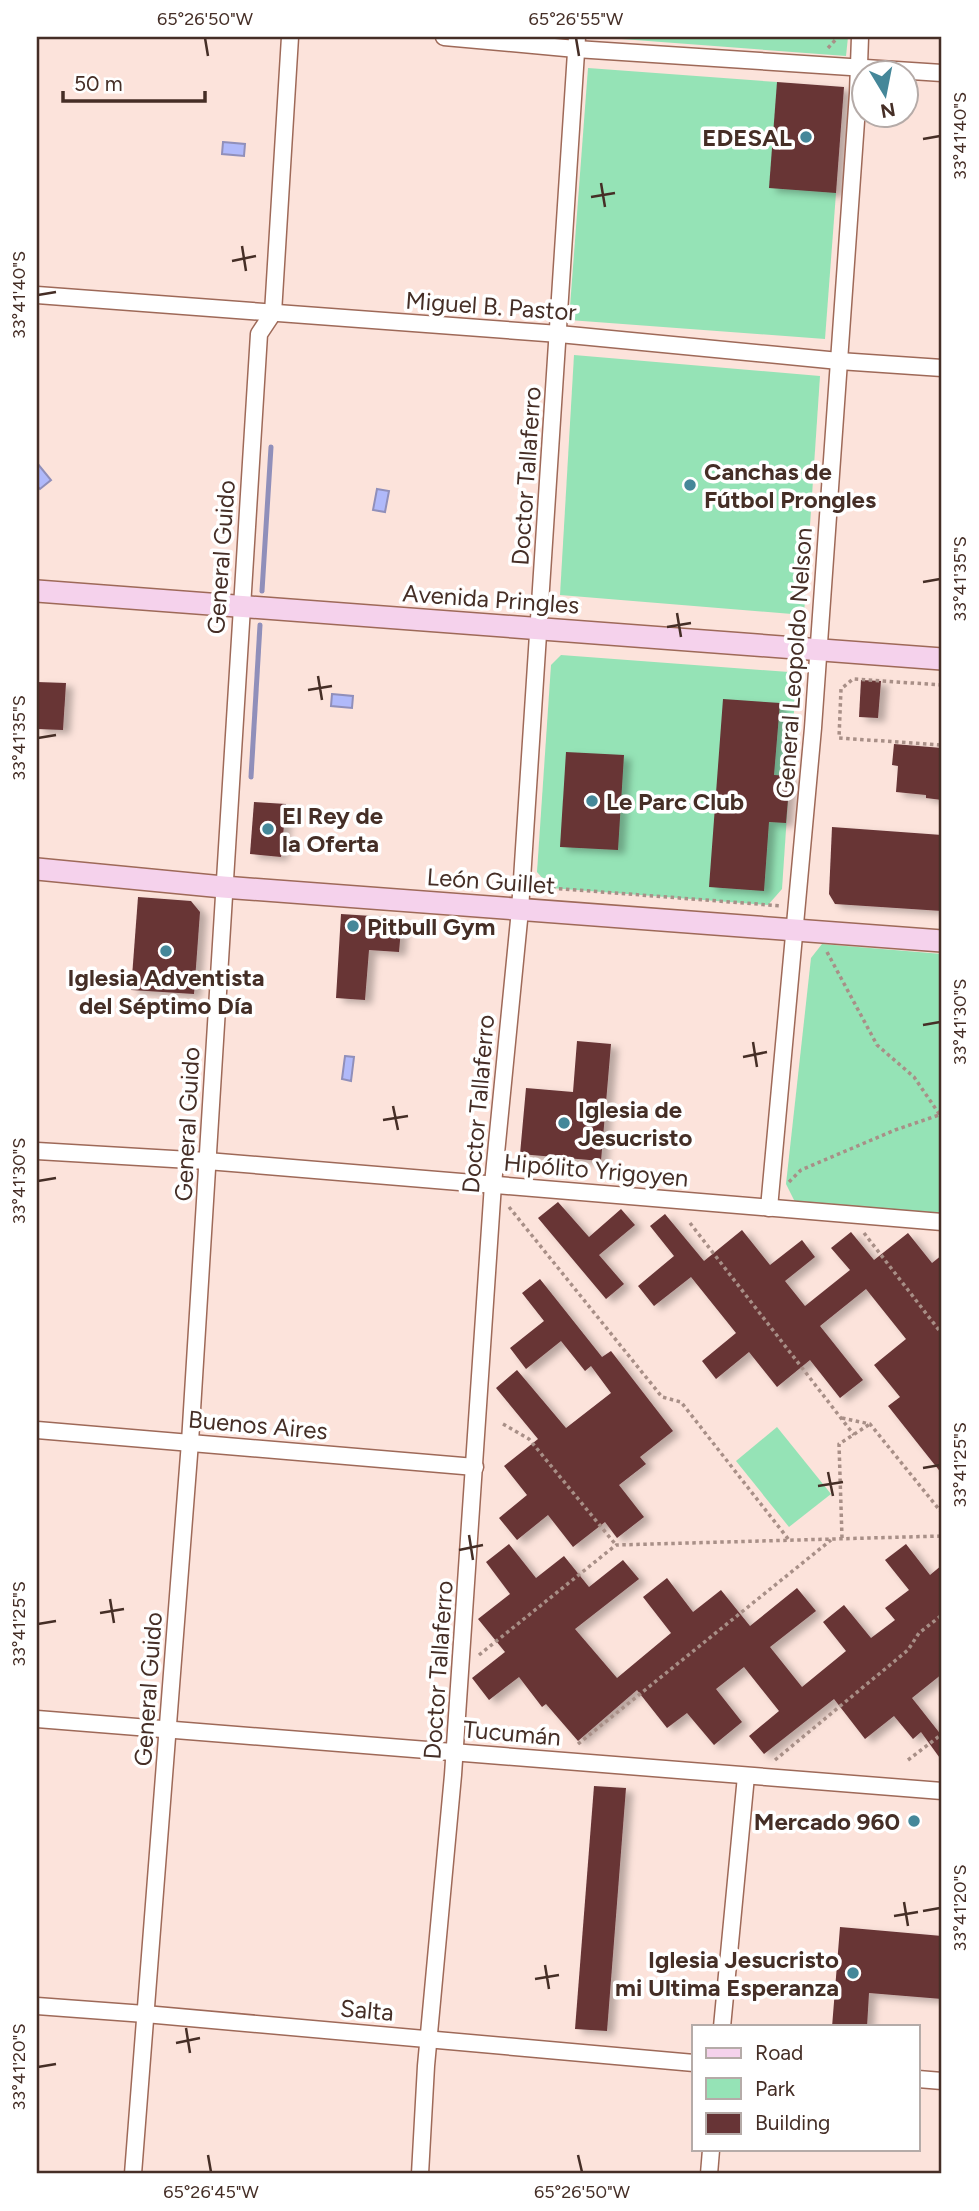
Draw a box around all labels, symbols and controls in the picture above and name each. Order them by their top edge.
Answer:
text: 65°26'50"W [157,8,254,30]
text: 65°26'55"W [529,8,624,30]
scale bar [63,60,205,104]
north arrow [850,60,920,130]
text: 50 m [74,71,123,96]
text: 33°41'40"S [949,92,971,180]
text: N [879,98,897,123]
place label: EDESAL [702,123,792,152]
marker: EDESAL [798,129,814,145]
text: 33°41'40"S [8,251,30,339]
street label: Miguel B. Pastor [405,286,577,326]
street label: Doctor Tallaferro [505,386,547,566]
place label: Canchas de Fútbol Prongles [704,457,876,514]
marker: Canchas de Fútbol Prongles [682,477,698,493]
street label: General Guido [201,479,241,635]
street label: General Leopoldo Nelson [770,526,818,800]
text: 33°41'35"S [949,536,971,622]
street label: Avenida Pringles [402,578,580,620]
text: 33°41'35"S [8,695,30,781]
place label: Le Parc Club [606,787,744,816]
marker: Le Parc Club [584,793,600,809]
place label: El Rey de la Oferta [282,801,383,858]
marker: El Rey de la Oferta [260,821,276,837]
street label: León Guillet [426,862,556,900]
place label: Pitbull Gym [367,912,495,941]
marker: Pitbull Gym [345,918,361,934]
marker: Iglesia Adventista del Séptimo Día [158,943,174,959]
place label: Iglesia Adventista del Séptimo Día [68,963,264,1020]
text: 33°41'30"S [949,979,971,1065]
street label: Doctor Tallaferro [456,1013,500,1195]
street label: General Guido [168,1046,206,1202]
place label: Iglesia de Jesucristo [578,1095,692,1152]
marker: Iglesia de Jesucristo [556,1115,572,1131]
text: 33°41'30"S [8,1138,30,1224]
street label: Hipólito Yrigoyen [502,1147,690,1193]
street label: Buenos Aires [187,1404,329,1446]
text: 33°41'25"S [949,1422,971,1508]
street label: Doctor Tallaferro [417,1580,459,1760]
text: 33°41'25"S [8,1581,30,1667]
street label: General Guido [128,1611,168,1767]
street label: Tucumán [462,1714,562,1752]
place label: Mercado 960 [754,1807,900,1836]
marker: Mercado 960 [906,1813,922,1829]
text: 33°41'20"S [949,1865,971,1951]
place label: Iglesia Jesucristo mi Ultima Esperanza [615,1945,839,2002]
marker: Iglesia Jesucristo mi Ultima Esperanza [845,1965,861,1981]
street label: Salta [339,1993,395,2027]
text: 33°41'20"S [8,2024,30,2110]
legend [692,2025,920,2152]
text: Road [755,2040,803,2065]
text: Park [755,2076,796,2101]
text: Building [755,2110,830,2135]
text: 65°26'45"W [163,2181,260,2203]
text: 65°26'50"W [534,2181,631,2203]

